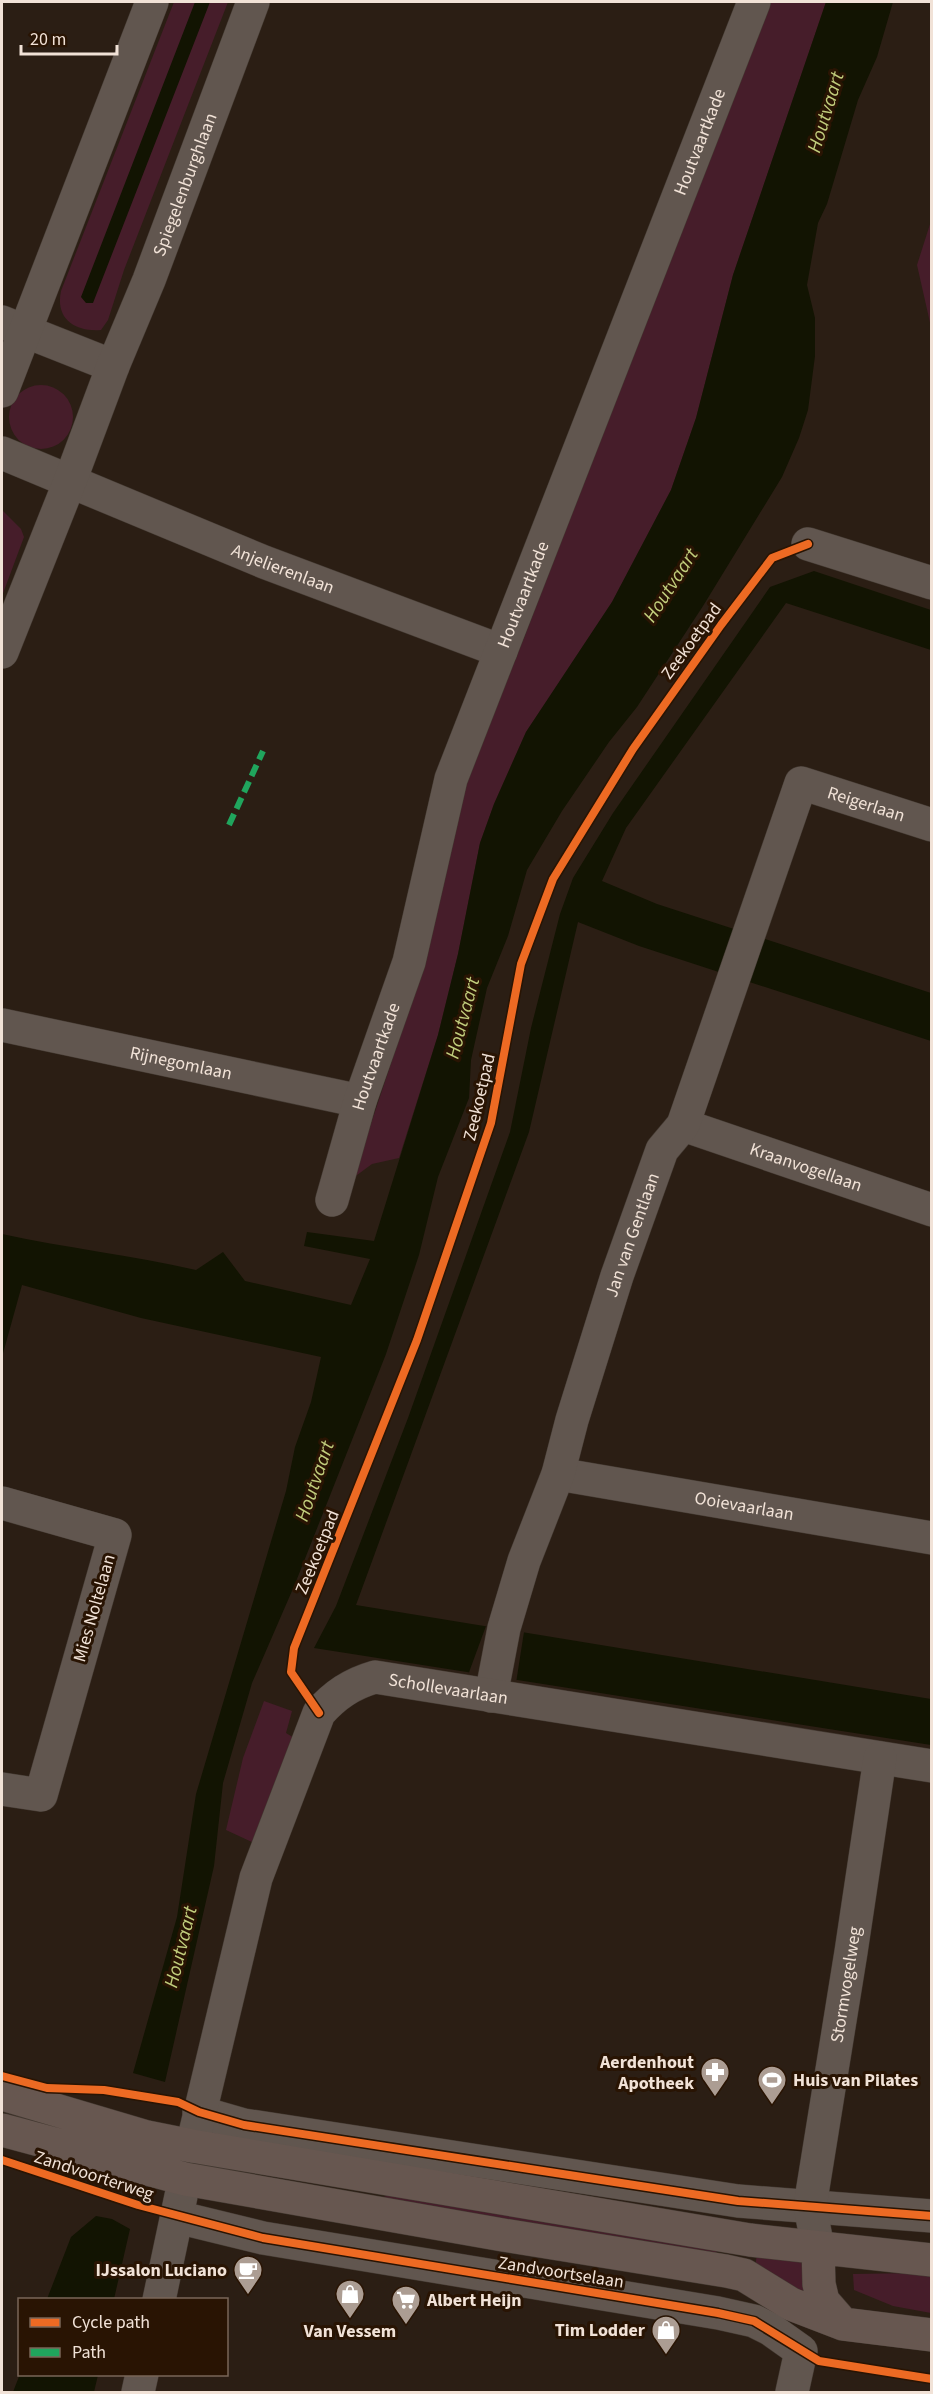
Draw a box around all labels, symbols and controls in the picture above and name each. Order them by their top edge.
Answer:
scale bar [21,18,117,56]
text: 20 m [30,27,66,52]
water label: Houtvaart [800,68,852,156]
street label: Houtvaartkade [668,85,732,199]
street label: Spiegelenburghlaan [147,109,223,260]
street label: Anjelierenlaan [228,538,338,600]
street label: Houtvaartkade [491,538,556,652]
water label: Houtvaart [636,543,706,628]
street label: Zeekoetpad [655,598,728,685]
street label: Reigerlaan [824,780,908,829]
water label: Houtvaart [439,974,487,1062]
street label: Houtvaartkade [346,999,407,1113]
street label: Rijnegomlaan [127,1040,234,1087]
street label: Zeekoetpad [457,1051,502,1143]
street label: Kraanvogellaan [746,1137,865,1198]
street label: Jan van Gentlaan [599,1169,666,1300]
water label: Houtvaart [288,1437,342,1525]
street label: Ooievaarlaan [693,1486,796,1527]
street label: Zeekoetpad [289,1506,346,1598]
street label: Mies Noltelaan [67,1551,122,1665]
street label: Schollevaarlaan [387,1667,510,1711]
water label: Houtvaart [157,1903,205,1991]
street label: Stormvogelweg [825,1925,868,2045]
place label: Aerdenhout Apotheek [599,2050,694,2096]
pharmacy icon: Aerdenhout Apotheek [699,2056,731,2098]
sports icon: Huis van Pilates [756,2064,788,2106]
place label: Huis van Pilates [793,2068,918,2093]
street label: Zandvoorterweg [31,2144,157,2207]
street label: Zandvoortselaan [496,2250,626,2295]
cafe icon: IJssalon Luciano [232,2254,264,2296]
place label: IJssalon Luciano [95,2258,227,2283]
shop icon: Van Vessem [334,2278,366,2320]
supermarket icon: Albert Heijn [390,2284,422,2326]
place label: Albert Heijn [426,2288,521,2313]
legend [18,2298,228,2376]
text: Cycle path [72,2310,150,2335]
shop icon: Tim Lodder [650,2314,682,2356]
place label: Tim Lodder [555,2318,646,2343]
place label: Van Vessem [303,2319,396,2344]
text: Path [72,2340,106,2365]

